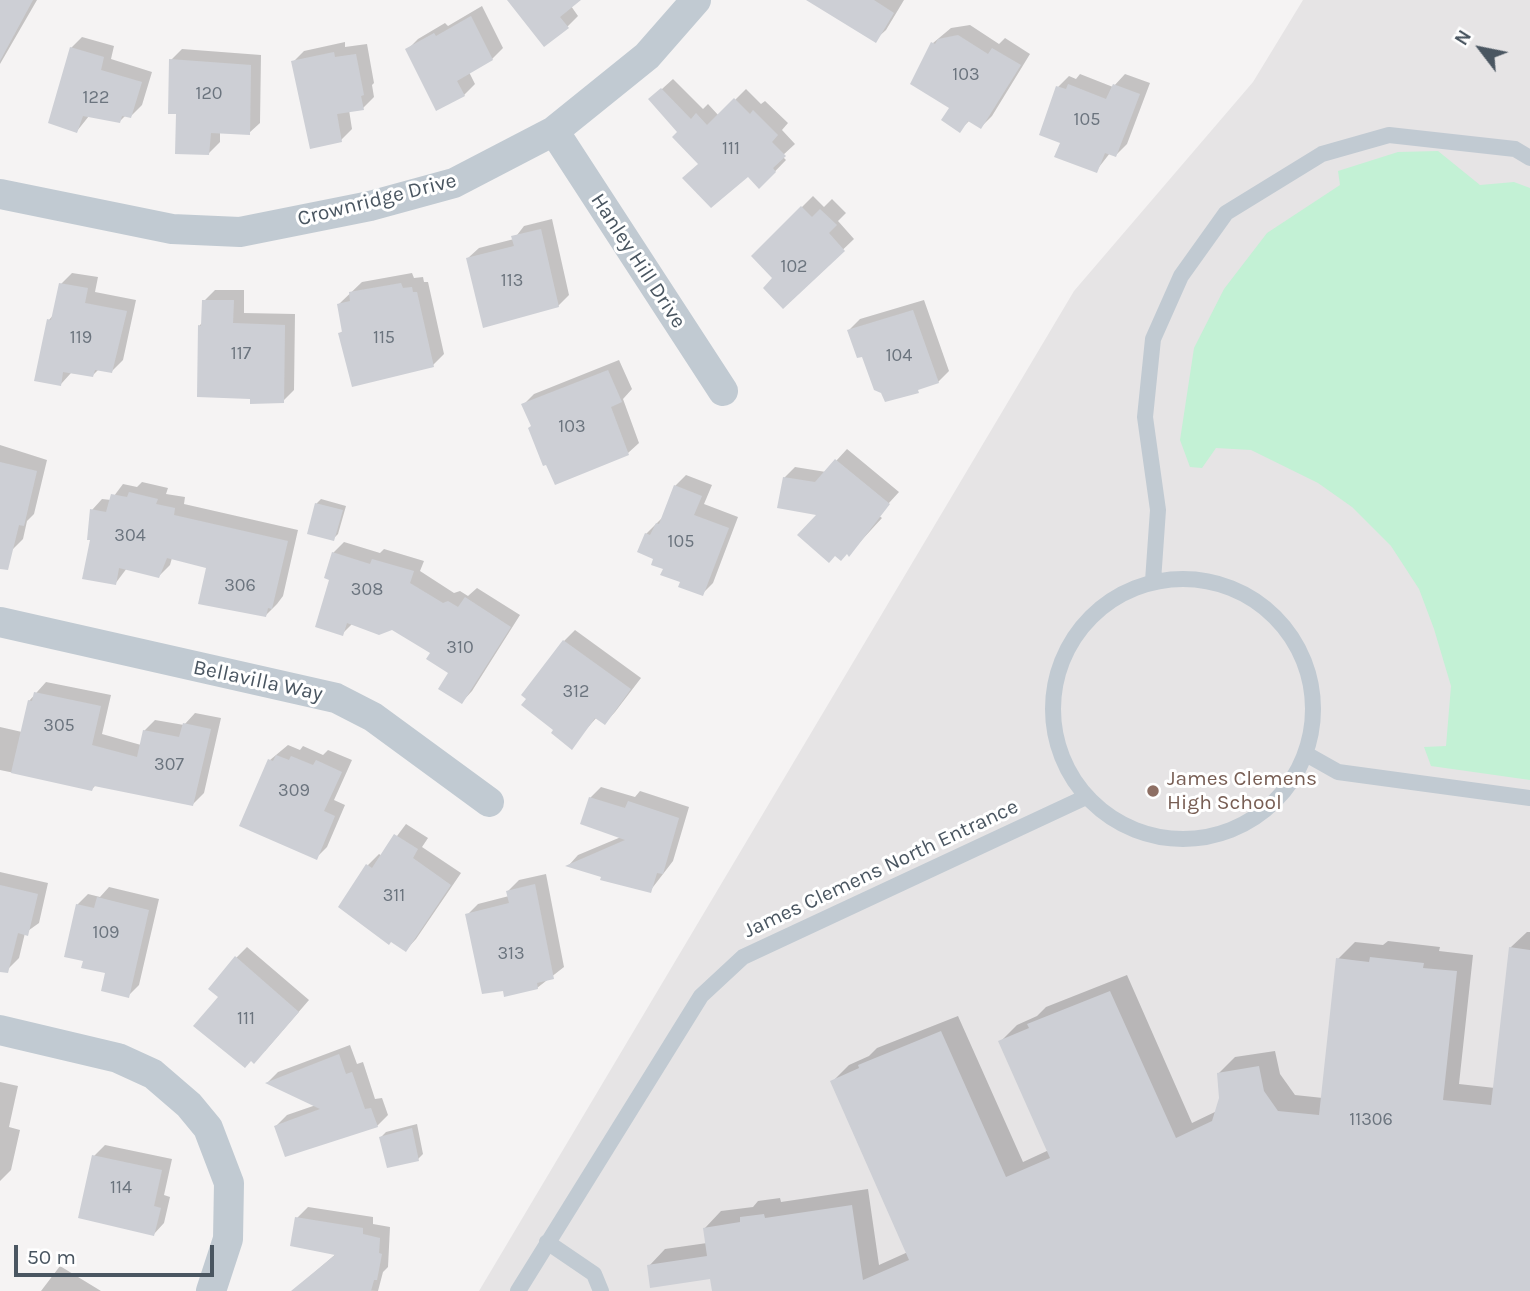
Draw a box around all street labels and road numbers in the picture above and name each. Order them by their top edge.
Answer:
street label: Crownridge Drive [295,168,459,232]
street label: Hanley Hill Drive [585,189,691,333]
street label: Bellavilla Way [191,655,325,707]
street label: James Clemens North Entrance [740,794,1022,944]

